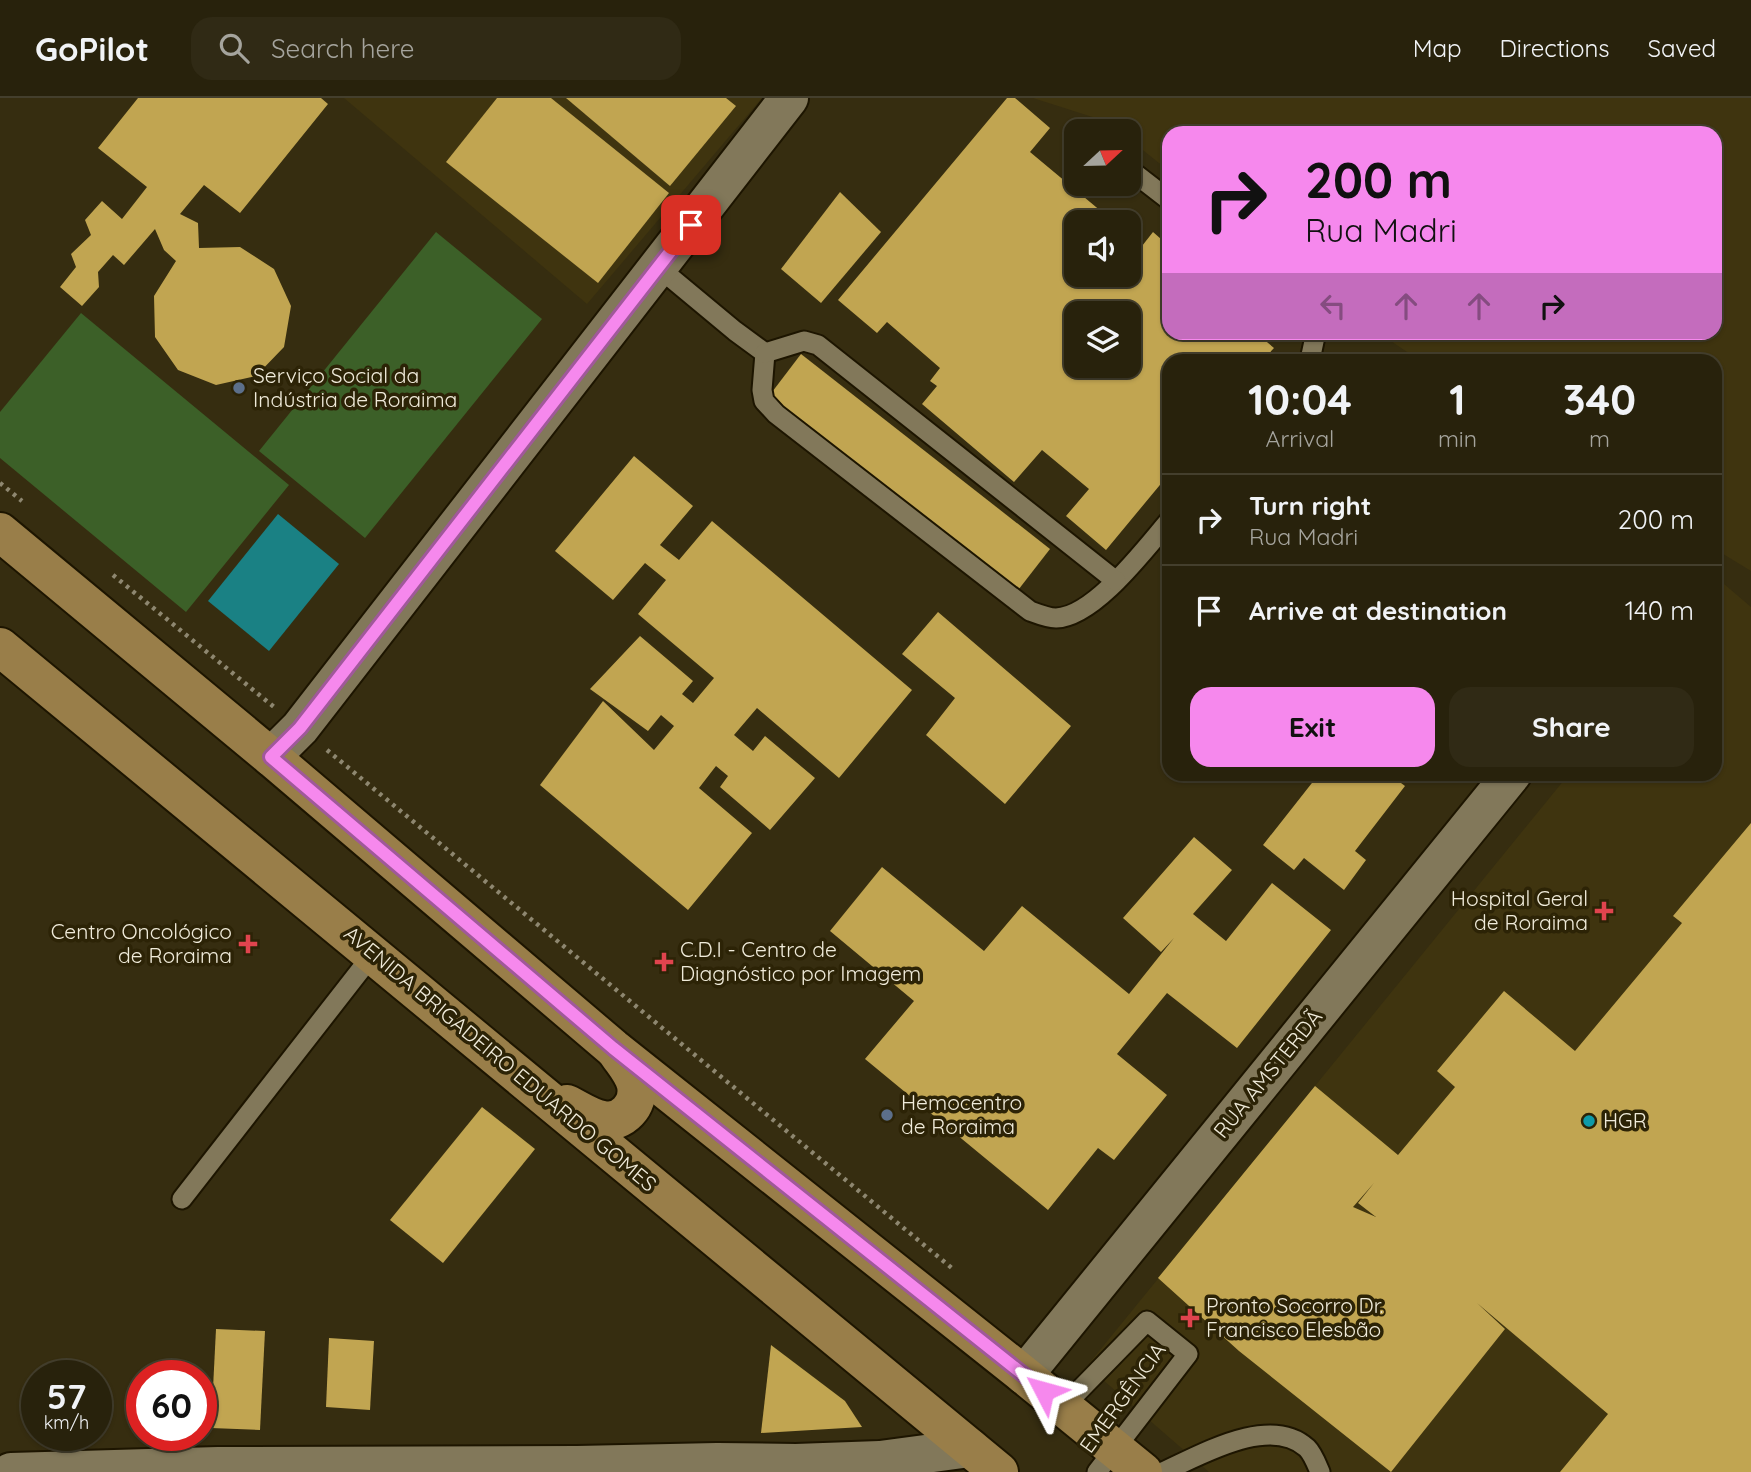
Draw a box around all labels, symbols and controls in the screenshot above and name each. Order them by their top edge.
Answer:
search box [191,17,681,80]
text: GoPilot [35,28,149,69]
icon: search [215,29,253,67]
text: Search here [271,32,414,65]
text: Map [1413,33,1462,63]
text: Directions [1500,33,1610,63]
text: Saved [1648,33,1716,63]
north arrow [1064,119,1141,196]
map controls [1064,119,1141,378]
text: 200 m [1305,149,1452,210]
icon: right [1190,154,1281,245]
pin [661,195,721,255]
icon: arrive [672,206,710,244]
button: sound [1064,210,1141,287]
text: Rua Madri [1305,210,1457,250]
icon: left [1314,287,1352,325]
icon: ahead [1387,287,1425,325]
icon: ahead [1460,287,1498,325]
icon: right [1533,287,1571,325]
button: layers [1064,301,1141,378]
place label: Serviço Social da Indústria de Roraima [253,362,457,412]
text: 10:04 [1248,373,1352,426]
text: 1 [1449,373,1466,426]
text: 340 [1563,373,1636,426]
marker: Serviço Social da Indústria de Roraima [231,380,247,396]
text: Arrival [1266,424,1334,453]
text: min [1438,424,1477,453]
text: m [1589,424,1610,453]
text: Turn right [1249,489,1371,522]
icon: right [1190,501,1228,539]
text: 200 m [1618,503,1694,536]
text: Rua Madri [1249,522,1358,551]
icon: arrive [1190,592,1228,630]
text: Arrive at destination [1249,594,1507,627]
text: 140 m [1625,594,1694,627]
button: Exit [1190,687,1435,767]
button: Share [1449,687,1694,767]
place label: Hospital Geral de Roraima [1451,885,1588,935]
marker: Hospital Geral de Roraima [1594,901,1614,921]
place label: Centro Oncológico de Roraima [51,918,232,968]
street label: AVENIDA BRIGADEIRO EDUARDO GOMES [339,920,662,1197]
marker: Centro Oncológico de Roraima [238,934,258,954]
place label: C.D.I - Centro de Diagnóstico por Imagem [680,936,921,986]
marker: C.D.I - Centro de Diagnóstico por Imagem [654,952,674,972]
street label: RUA AMSTERDÃ [1207,1004,1327,1143]
place label: Hemocentro de Roraima [901,1089,1022,1139]
marker: Hemocentro de Roraima [879,1107,895,1123]
place label: HGR [1603,1107,1647,1133]
marker: HGR [1581,1113,1597,1129]
place label: Pronto Socorro Dr. Francisco Elesbão [1206,1292,1383,1342]
marker: Pronto Socorro Dr. Francisco Elesbão [1180,1308,1200,1328]
street label: EMERGÊNCIA [1074,1337,1171,1457]
position arrow [1007,1354,1081,1428]
speed limit sign: 60 [126,1360,217,1451]
text: 57 [47,1374,86,1418]
text: km/h [44,1411,89,1434]

